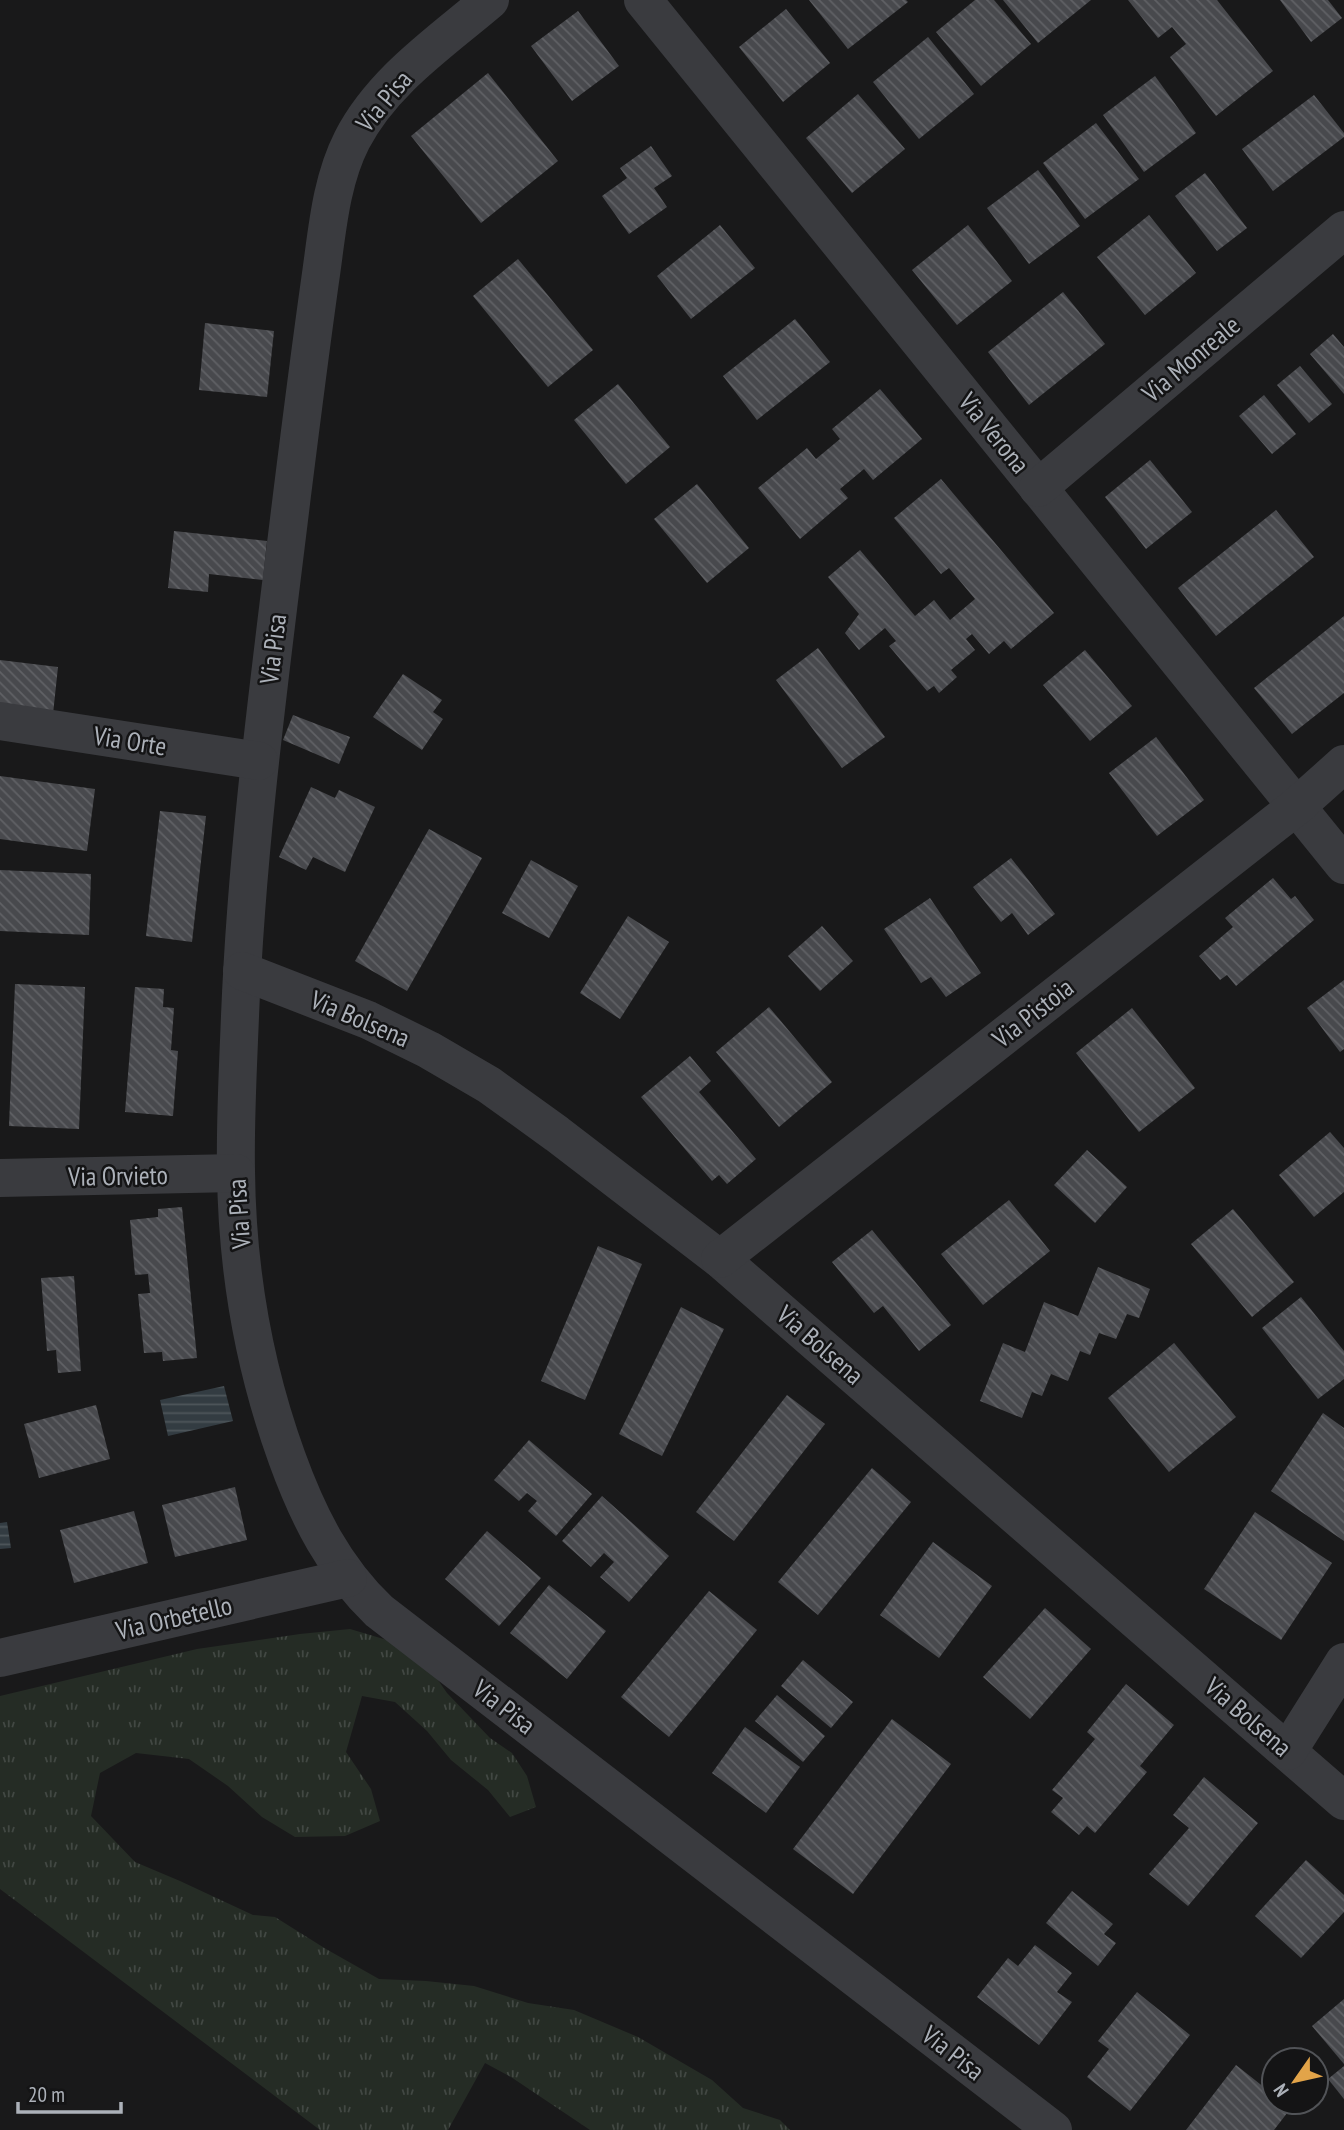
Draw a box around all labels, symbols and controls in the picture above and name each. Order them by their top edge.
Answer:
street label: Via Pisa [348,63,419,139]
street label: Via Monreale [1134,308,1246,410]
street label: Via Verona [951,385,1037,480]
street label: Via Pisa [252,612,293,687]
street label: Via Orte [90,718,169,763]
street label: Via Pistoia [985,971,1080,1055]
street label: Via Bolsena [305,983,415,1054]
street label: Via Orvieto [67,1158,168,1193]
street label: Via Pisa [220,1178,257,1251]
street label: Via Bolsena [769,1297,871,1391]
street label: Via Orbetello [112,1588,235,1647]
street label: Via Bolsena [1197,1669,1299,1763]
street label: Via Pisa [466,1671,542,1741]
street label: Via Pisa [915,2017,991,2087]
north arrow [1260,2046,1330,2116]
scale bar [18,2070,121,2114]
text: N [1268,2080,1294,2101]
text: 20 m [28,2081,65,2108]

